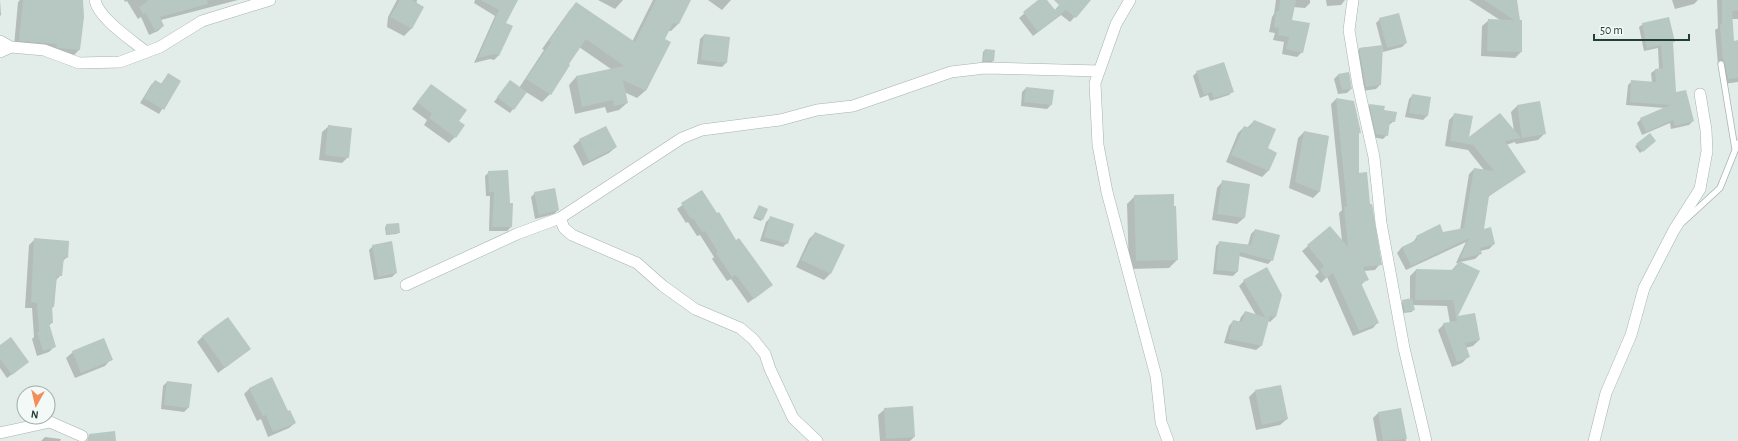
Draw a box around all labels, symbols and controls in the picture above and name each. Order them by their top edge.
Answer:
scale bar [1594,16,1689,42]
text: 50 m [1600,24,1623,36]
north arrow [16,385,56,425]
text: N [30,408,39,420]

